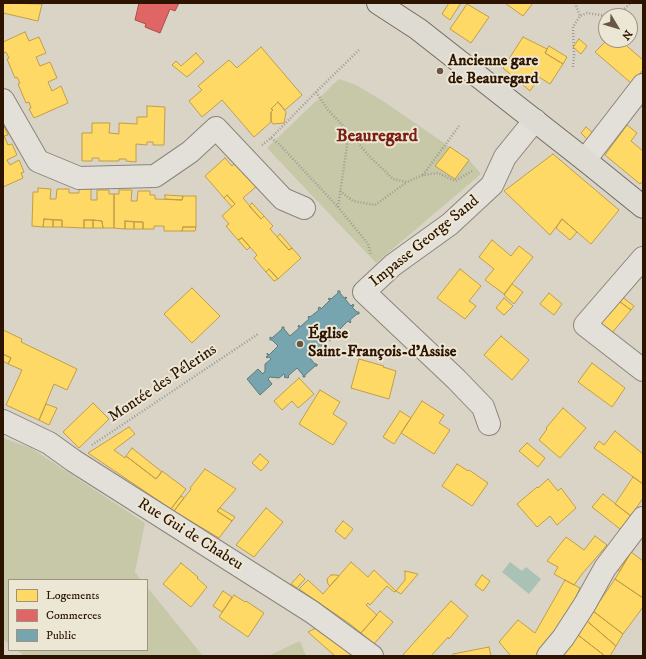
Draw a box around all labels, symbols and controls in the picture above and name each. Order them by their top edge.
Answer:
north arrow [598,8,638,48]
text: N [618,27,635,43]
place label: Ancienne gare de Beauregard [448,52,538,90]
marker: Ancienne gare de Beauregard [435,66,445,76]
district label: Beauregard [336,126,418,148]
street label: Impasse George Sand [366,192,484,292]
place label: Église Saint-François-d'Assise [308,325,456,363]
marker: Église Saint-François-d'Assise [295,339,305,349]
street label: Montée des Pélerins [105,341,221,427]
street label: Rue Gui de Chabeu [134,495,246,575]
legend [8,579,148,651]
text: Logements [46,588,99,603]
text: Commerces [46,608,101,623]
text: Public [46,628,76,643]

